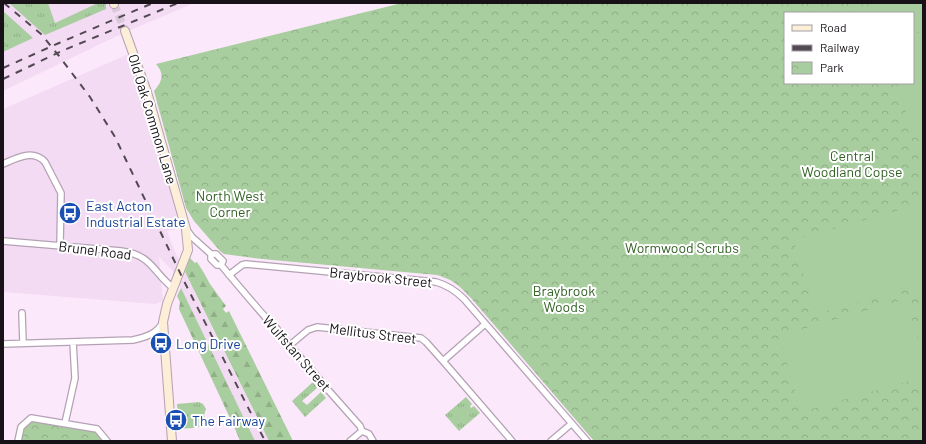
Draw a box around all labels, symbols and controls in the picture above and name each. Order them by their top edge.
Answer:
legend [784,12,914,84]
text: Road [820,20,847,34]
text: Railway [820,40,860,54]
street label: Old Oak Common Lane [125,52,181,186]
text: Park [820,60,844,74]
park label: Central Woodland Copse [802,147,902,180]
park label: North West Corner [196,187,264,220]
place label: East Acton Industrial Estate [86,197,186,230]
bus stop icon: East Acton Industrial Estate [57,200,83,226]
street label: Brunel Road [58,237,132,263]
park label: Wormwood Scrubs [625,239,739,256]
street label: Braybrook Street [329,263,433,291]
park label: Braybrook Woods [533,282,595,315]
street label: Wulfstan Street [259,312,335,394]
street label: Mellitus Street [328,319,418,347]
bus stop icon: Long Drive [148,330,174,356]
place label: Long Drive [176,335,241,352]
bus stop icon: The Fairway [163,407,189,433]
place label: The Fairway [192,412,265,429]

